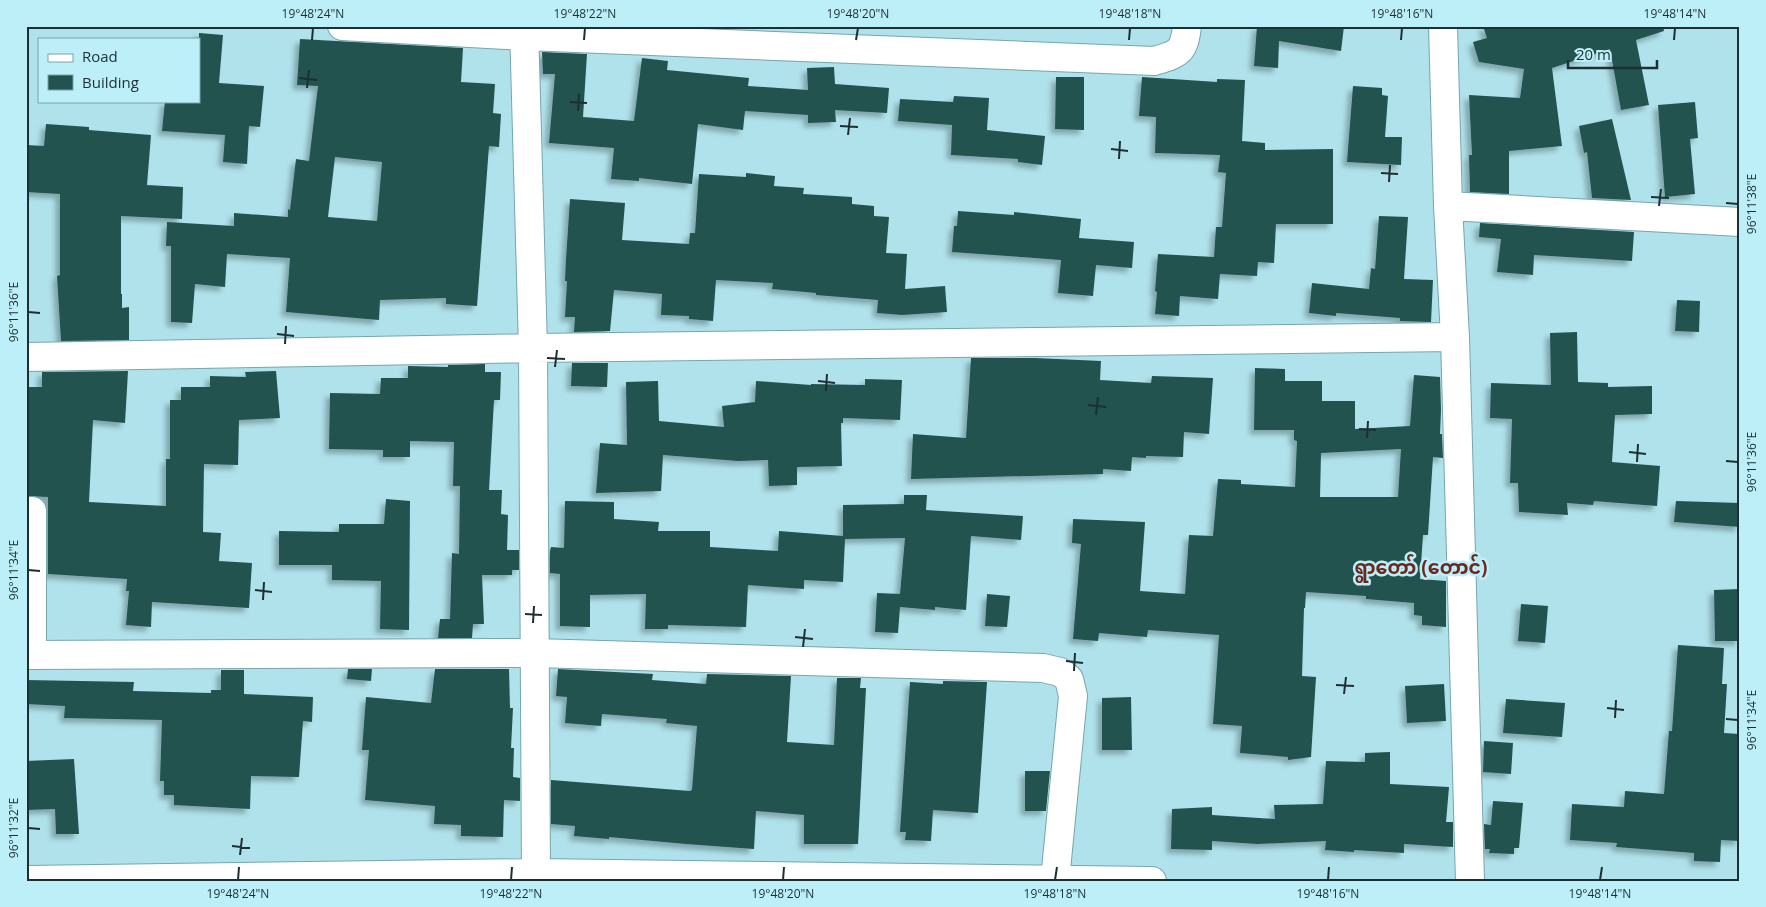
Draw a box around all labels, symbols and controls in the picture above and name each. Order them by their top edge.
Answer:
text: 19°48'24"N [282,5,344,22]
text: 19°48'22"N [554,5,616,22]
text: 19°48'20"N [827,5,889,22]
text: 19°48'18"N [1099,5,1161,22]
text: 19°48'16"N [1371,5,1433,22]
text: 19°48'14"N [1644,5,1706,22]
legend [38,38,200,102]
scale bar [1568,38,1657,70]
text: 20 m [1576,44,1611,64]
text: Road [82,46,118,66]
text: Building [82,72,139,92]
text: 96°11'38"E [1743,174,1760,234]
text: 96°11'36"E [5,282,22,342]
text: 96°11'36"E [1743,432,1760,492]
text: 96°11'34"E [5,540,22,600]
district label: ရွာတော် (တောင်) [1354,554,1488,583]
text: 96°11'34"E [1743,690,1760,750]
text: 96°11'32"E [5,798,22,858]
text: 19°48'24"N [207,885,269,902]
text: 19°48'22"N [480,885,542,902]
text: 19°48'20"N [752,885,814,902]
text: 19°48'18"N [1024,885,1086,902]
text: 19°48'16"N [1297,885,1359,902]
text: 19°48'14"N [1569,885,1631,902]

